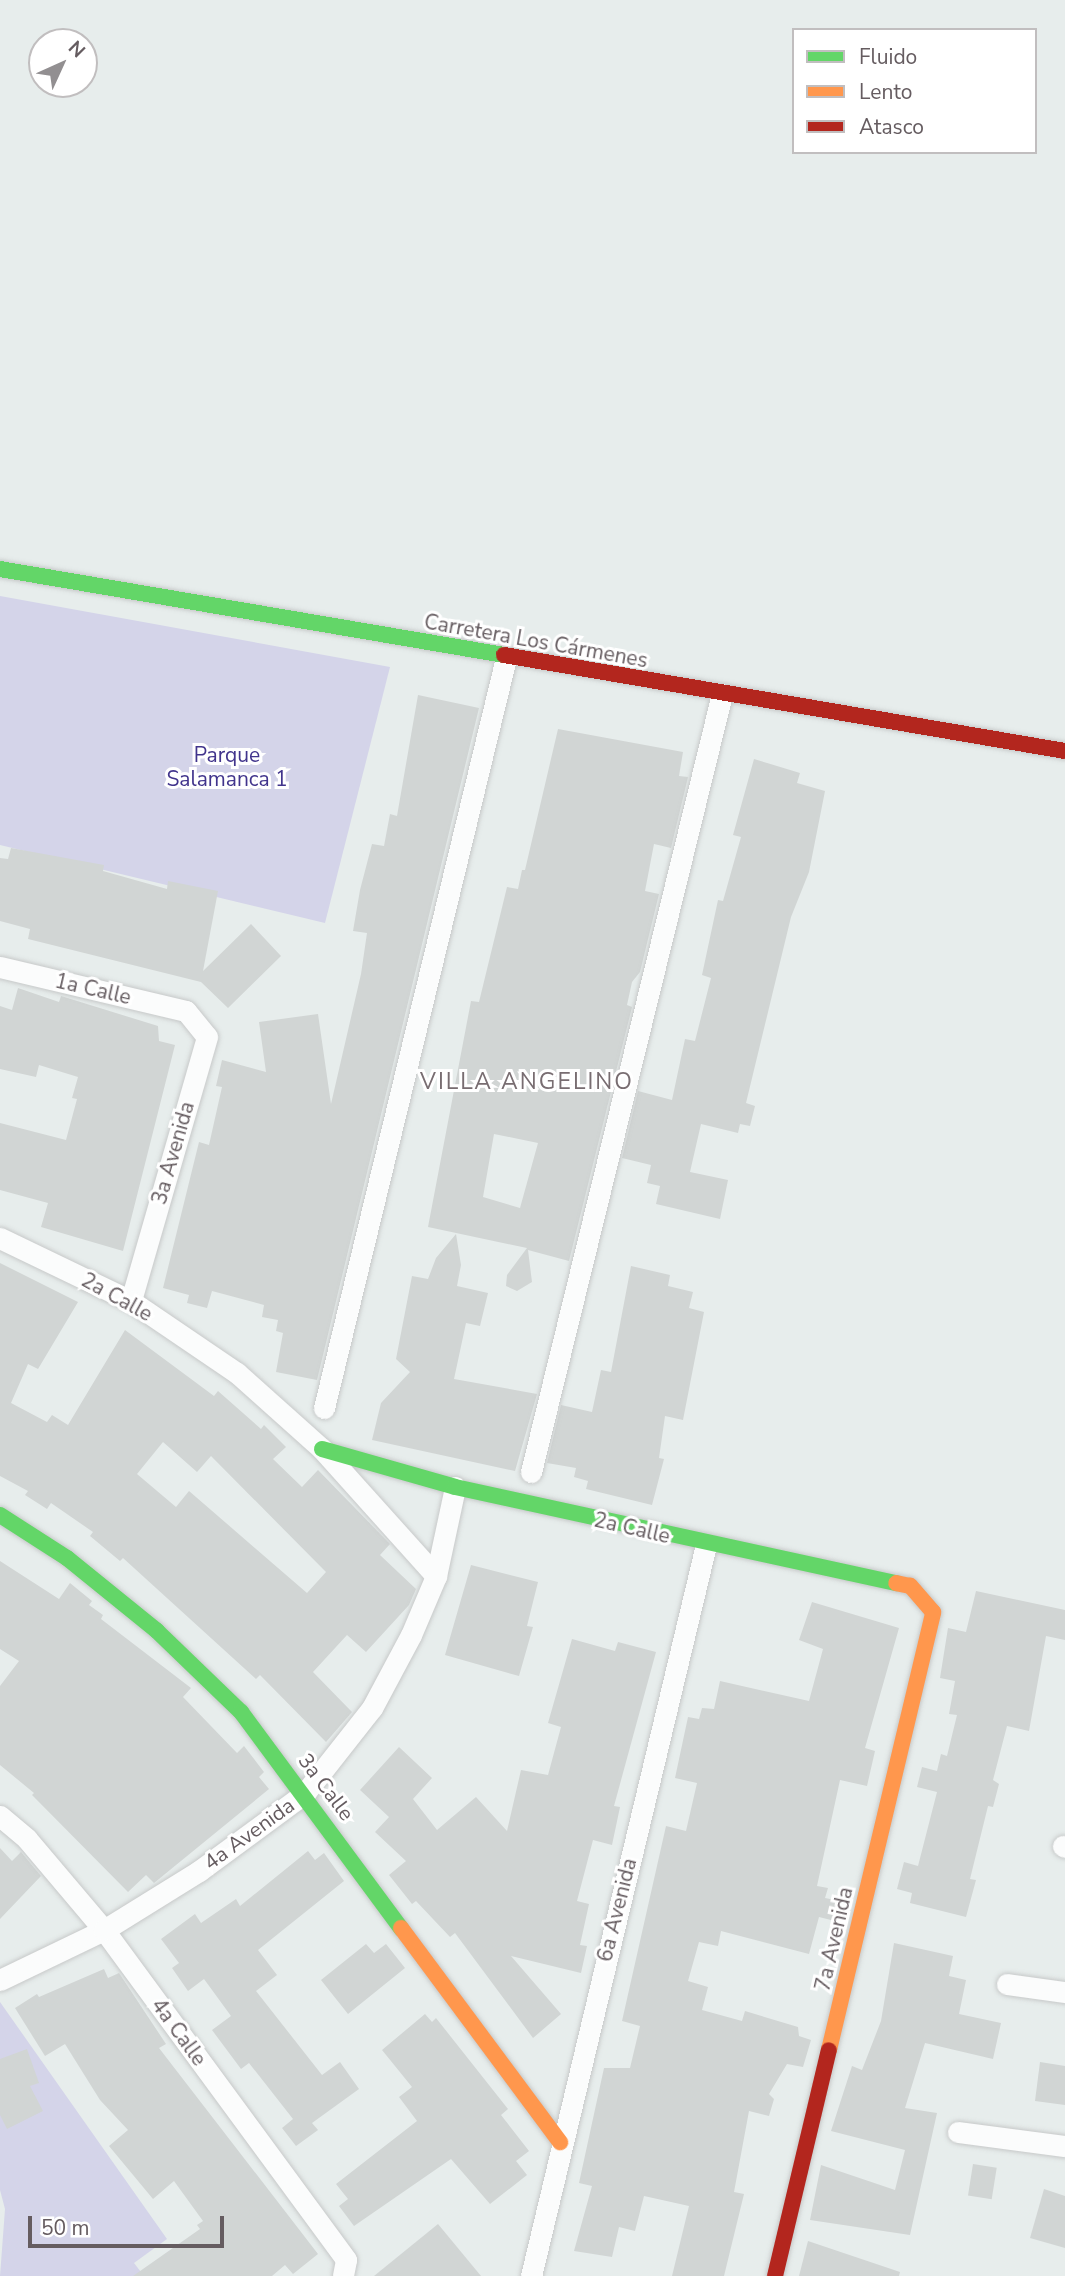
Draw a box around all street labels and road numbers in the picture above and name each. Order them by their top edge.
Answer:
street label: Carretera Los Cármenes [422,609,650,673]
street label: 1a Calle [52,968,134,1010]
street label: 3a Avenida [146,1099,200,1207]
street label: 2a Calle [77,1267,157,1327]
street label: 2a Calle [591,1507,673,1549]
street label: 3a Calle [293,1748,359,1826]
street label: 4a Avenida [199,1793,299,1875]
street label: 6a Avenida [592,1856,642,1964]
street label: 7a Avenida [810,1885,858,1993]
street label: 4a Calle [146,1993,212,2071]

